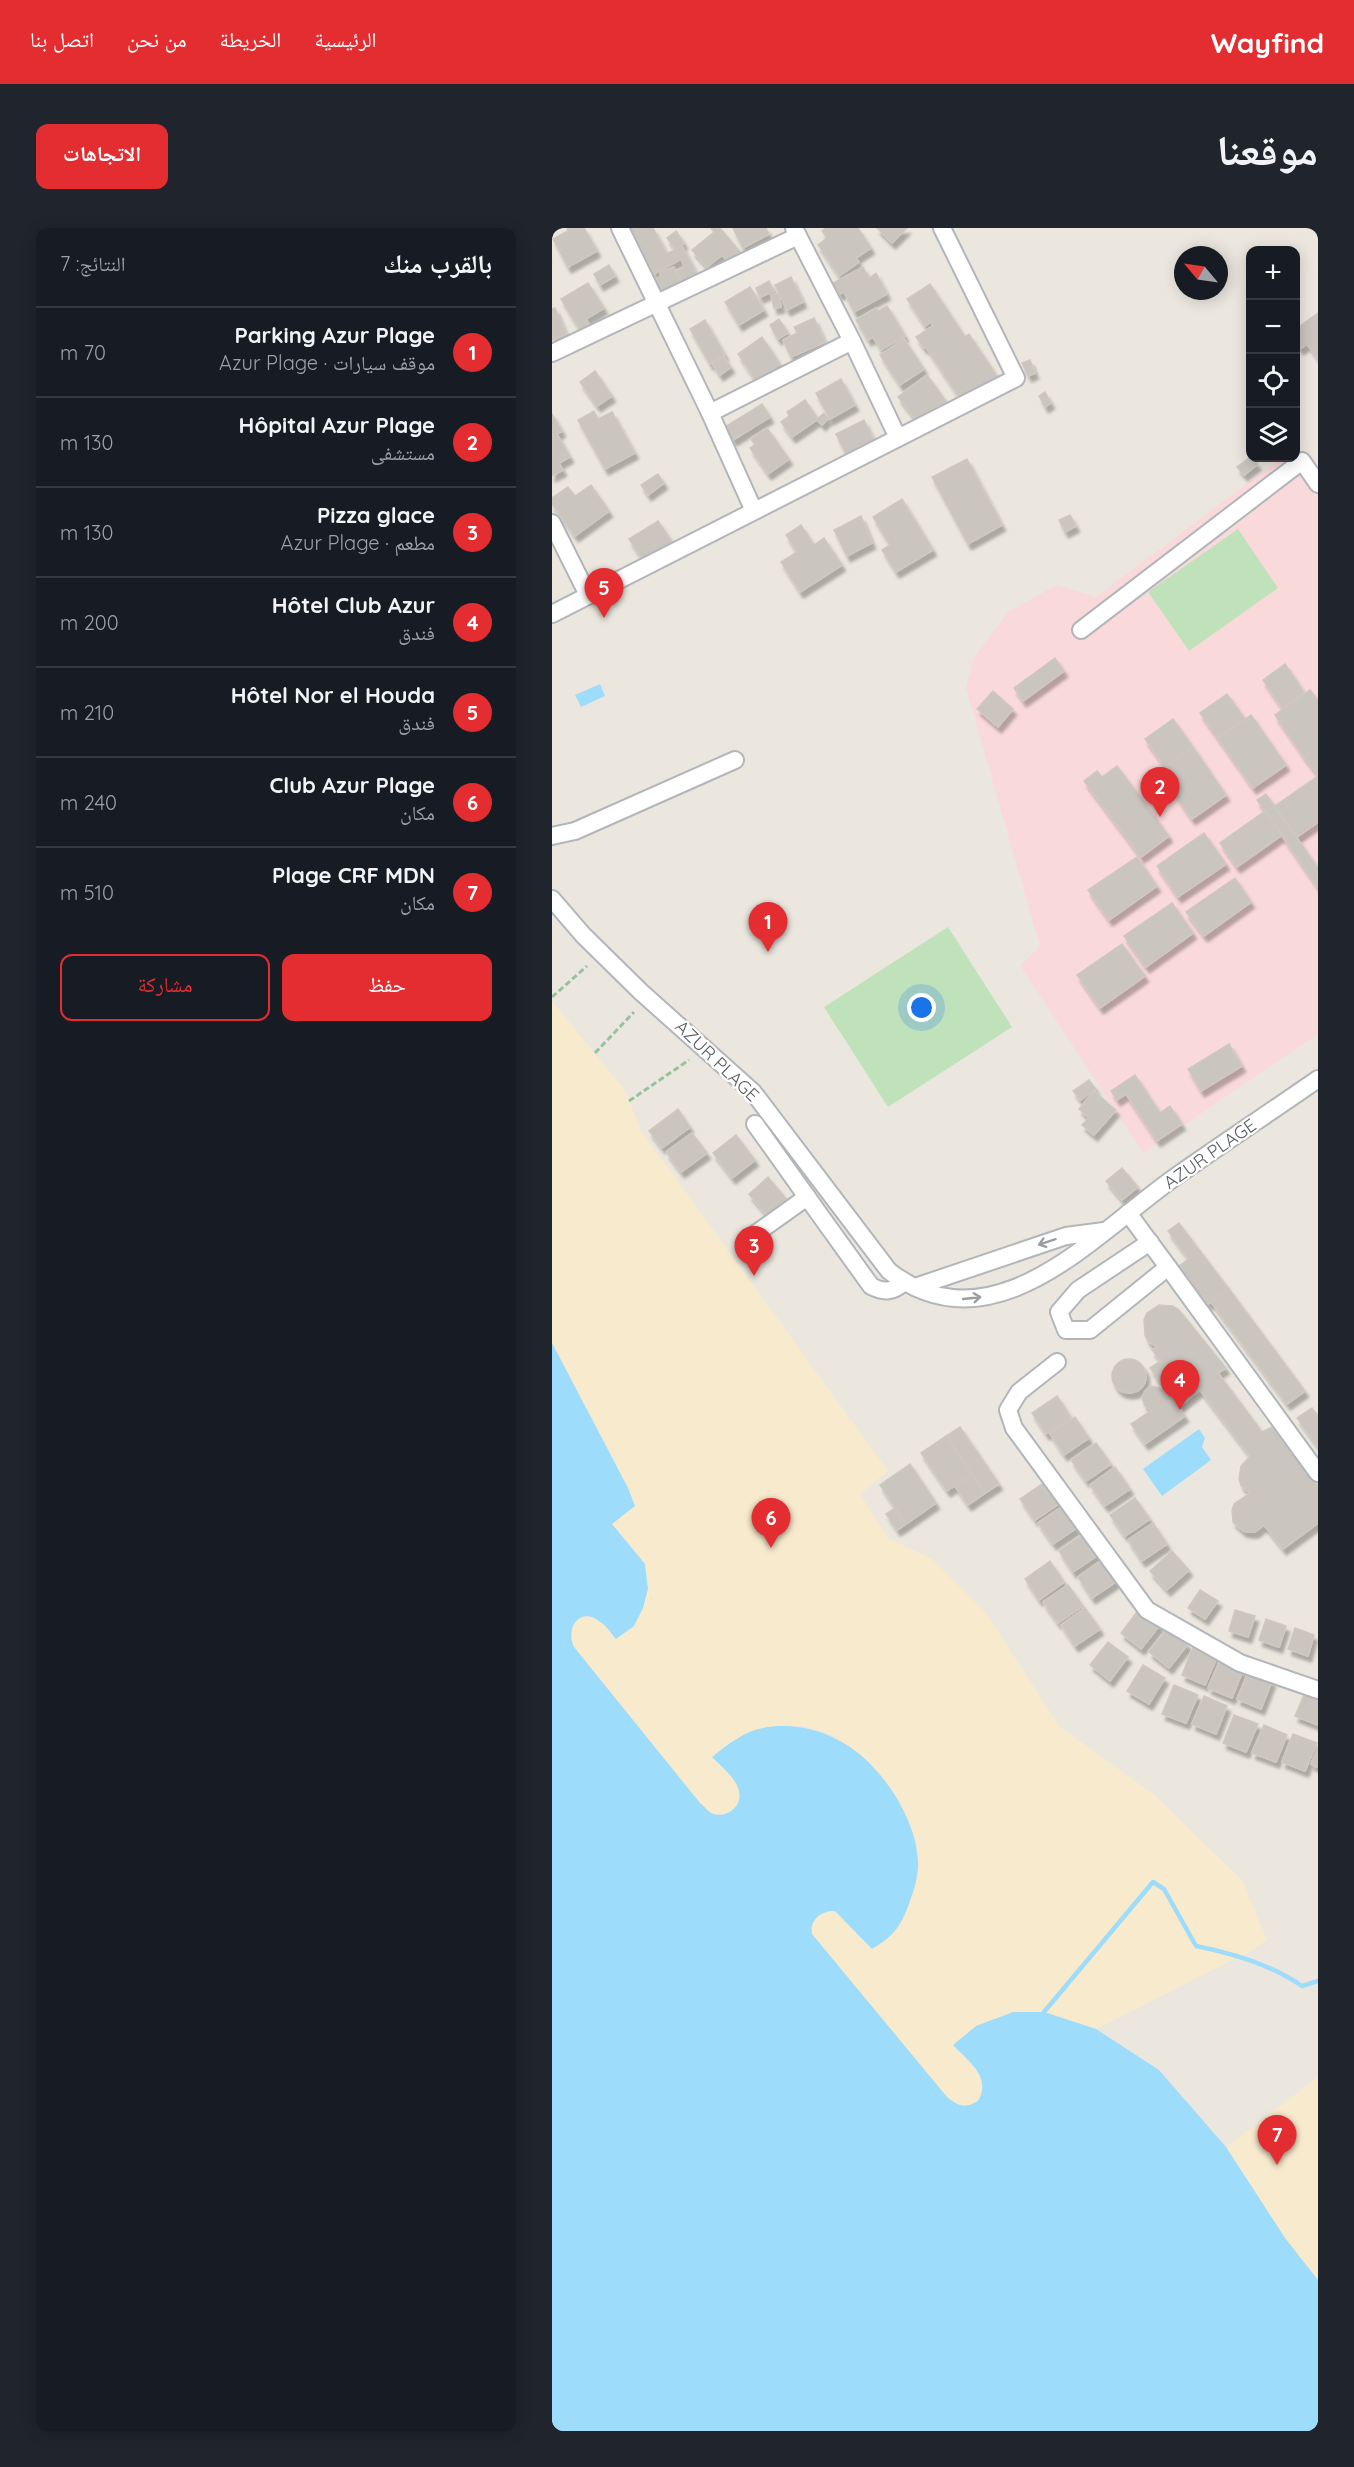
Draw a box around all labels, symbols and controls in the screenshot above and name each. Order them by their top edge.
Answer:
text: Wayfind [1211,25,1324,60]
text: اتصل بنا [30,26,94,52]
text: من نحن [127,26,187,52]
text: الخريطة [220,26,281,52]
text: الرئيسية [314,26,377,52]
text: موقعنا [1217,123,1318,176]
button: الاتجاهات [36,124,168,189]
north arrow [1174,246,1228,300]
map controls [1246,246,1300,462]
button: + [1246,246,1300,300]
text: بالقرب منك [383,247,492,280]
text: النتائج: 7 [60,251,125,276]
button: − [1246,300,1300,354]
text: Parking Azur Plage [235,321,435,349]
text: 70 m [60,340,106,365]
text: 1 [469,340,476,365]
text: موقف سيارات · Azur Plage [219,350,435,375]
button: locate [1246,354,1300,408]
button: layers [1246,408,1300,462]
text: Hôpital Azur Plage [239,411,435,439]
text: 130 m [60,430,114,455]
text: 2 [467,430,478,455]
text: مستشفى [371,440,435,465]
text: Pizza glace [317,501,435,529]
text: 130 m [60,520,114,545]
text: 3 [467,520,478,545]
text: مطعم · Azur Plage [281,530,435,555]
pin: 5 [584,568,624,618]
text: Hôtel Club Azur [272,591,435,619]
text: 200 m [60,610,119,635]
text: 4 [467,610,478,635]
text: فندق [398,620,435,645]
text: Hôtel Nor el Houda [231,681,435,709]
text: 210 m [60,700,114,725]
text: 5 [467,700,478,725]
text: فندق [398,710,435,735]
pin: 2 [1140,768,1180,817]
text: Club Azur Plage [270,771,435,799]
text: 240 m [60,790,117,815]
text: 6 [467,790,478,815]
text: مكان [400,800,435,825]
text: Plage CRF MDN [272,861,435,889]
text: 510 m [60,880,114,905]
text: 7 [467,880,478,905]
text: مكان [400,890,435,915]
pin: 1 [748,902,788,952]
button: مشاركة [60,954,270,1021]
button: حفظ [282,954,492,1021]
your location [907,993,936,1022]
street label: AZUR PLAGE [671,1015,764,1106]
street label: AZUR PLAGE [1159,1113,1260,1194]
pin: 3 [734,1226,774,1276]
one-way arrow [1038,1237,1057,1248]
one-way arrow [961,1292,981,1303]
pin: 4 [1160,1360,1200,1410]
pin: 6 [752,1498,790,1548]
pin: 7 [1258,2116,1296,2165]

